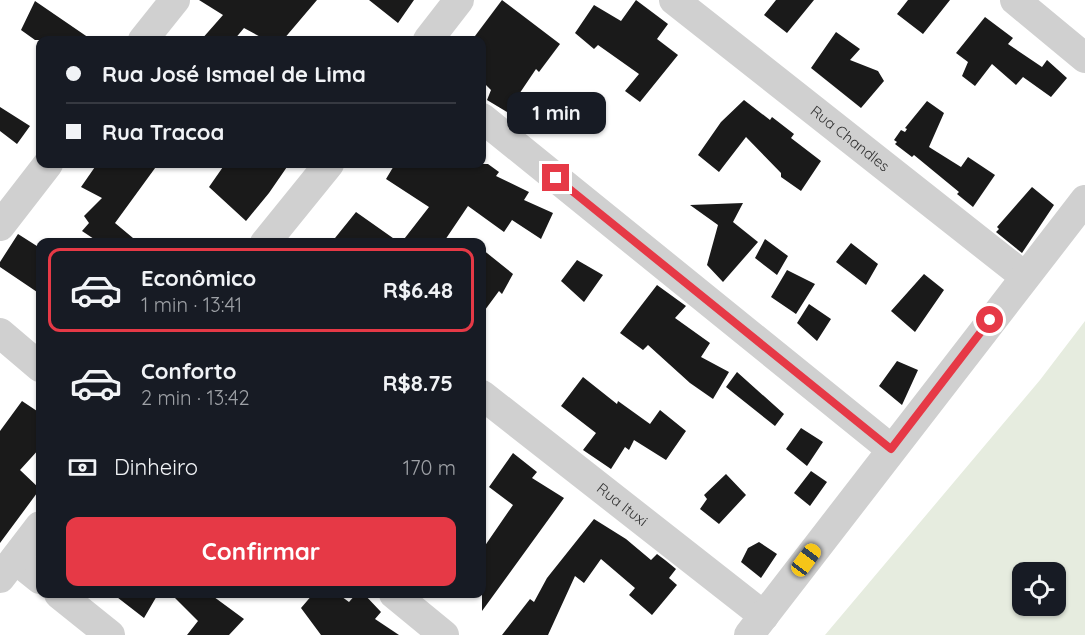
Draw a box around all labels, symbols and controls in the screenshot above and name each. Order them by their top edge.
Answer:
text: Rua José Ismael de Lima [102,60,366,88]
callout: 1 min [506,91,606,133]
text: 1 min [532,100,581,125]
street label: Rua Chandles [807,101,894,175]
text: Rua Tracoa [102,118,224,146]
route end [542,164,569,191]
icon: car [69,263,123,317]
text: Econômico [141,264,256,292]
text: R$6.48 [383,276,453,304]
text: 1 min · 13:41 [141,292,242,317]
route start [976,306,1003,333]
icon: car [69,356,123,410]
text: Conforto [141,357,236,385]
text: R$8.75 [382,369,453,397]
text: 2 min · 13:42 [141,385,250,410]
icon: cash [66,451,99,484]
text: Dinheiro [114,453,198,481]
text: 170 m [403,455,456,480]
street label: Rua Ituxi [593,479,652,530]
button: Confirmar [66,517,456,586]
car [788,540,824,580]
map controls [1012,562,1066,616]
button: locate [1012,562,1066,616]

